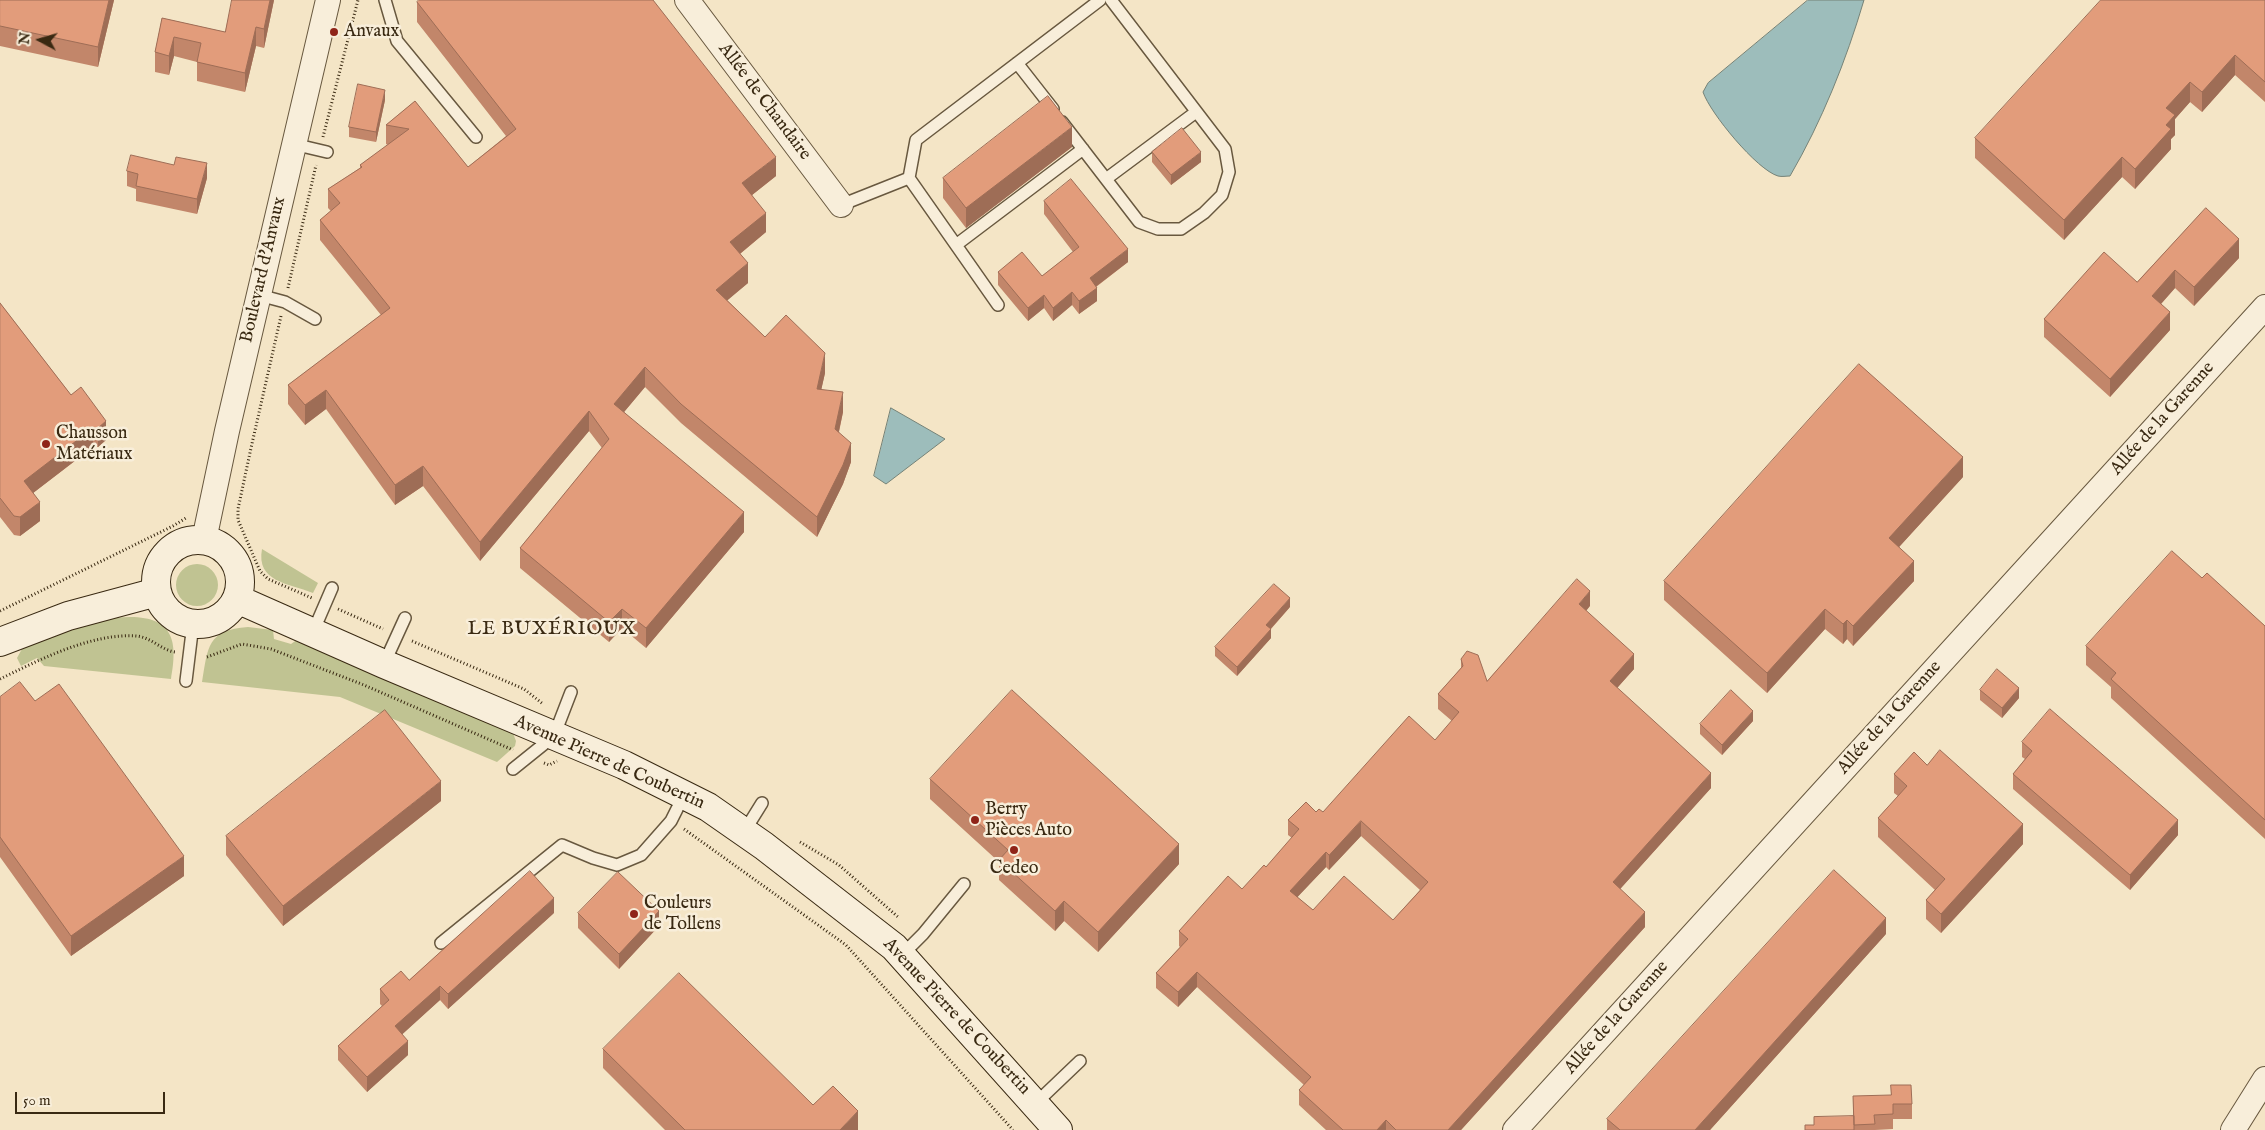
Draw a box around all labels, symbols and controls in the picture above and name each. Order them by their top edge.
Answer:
north arrow [15,15,65,65]
place label: Anvaux [344,21,399,43]
marker: Anvaux [328,26,340,38]
text: N [15,31,35,45]
street label: Allée de Chandaire [713,39,815,165]
street label: Boulevard d'Anvaux [237,195,291,345]
street label: Allée de la Garenne [2106,358,2220,480]
place label: Chausson Matériaux [56,423,132,466]
marker: Chausson Matériaux [40,438,52,450]
district label: LE BUXÉRIOUX [466,619,638,641]
street label: Allée de la Garenne [1833,657,1947,779]
street label: Avenue Pierre de Coubertin [510,711,708,815]
place label: Berry Pièces Auto [985,799,1072,842]
marker: Berry Pièces Auto [969,814,981,826]
marker: Cedeo [1008,844,1020,856]
place label: Cedeo [990,858,1038,880]
place label: Couleurs de Tollens [644,893,721,936]
marker: Couleurs de Tollens [628,908,640,920]
street label: Avenue Pierre de Coubertin [878,934,1034,1100]
street label: Allée de la Garenne [1560,957,1674,1079]
scale bar [18,1082,168,1114]
text: 50 m [23,1091,51,1110]

